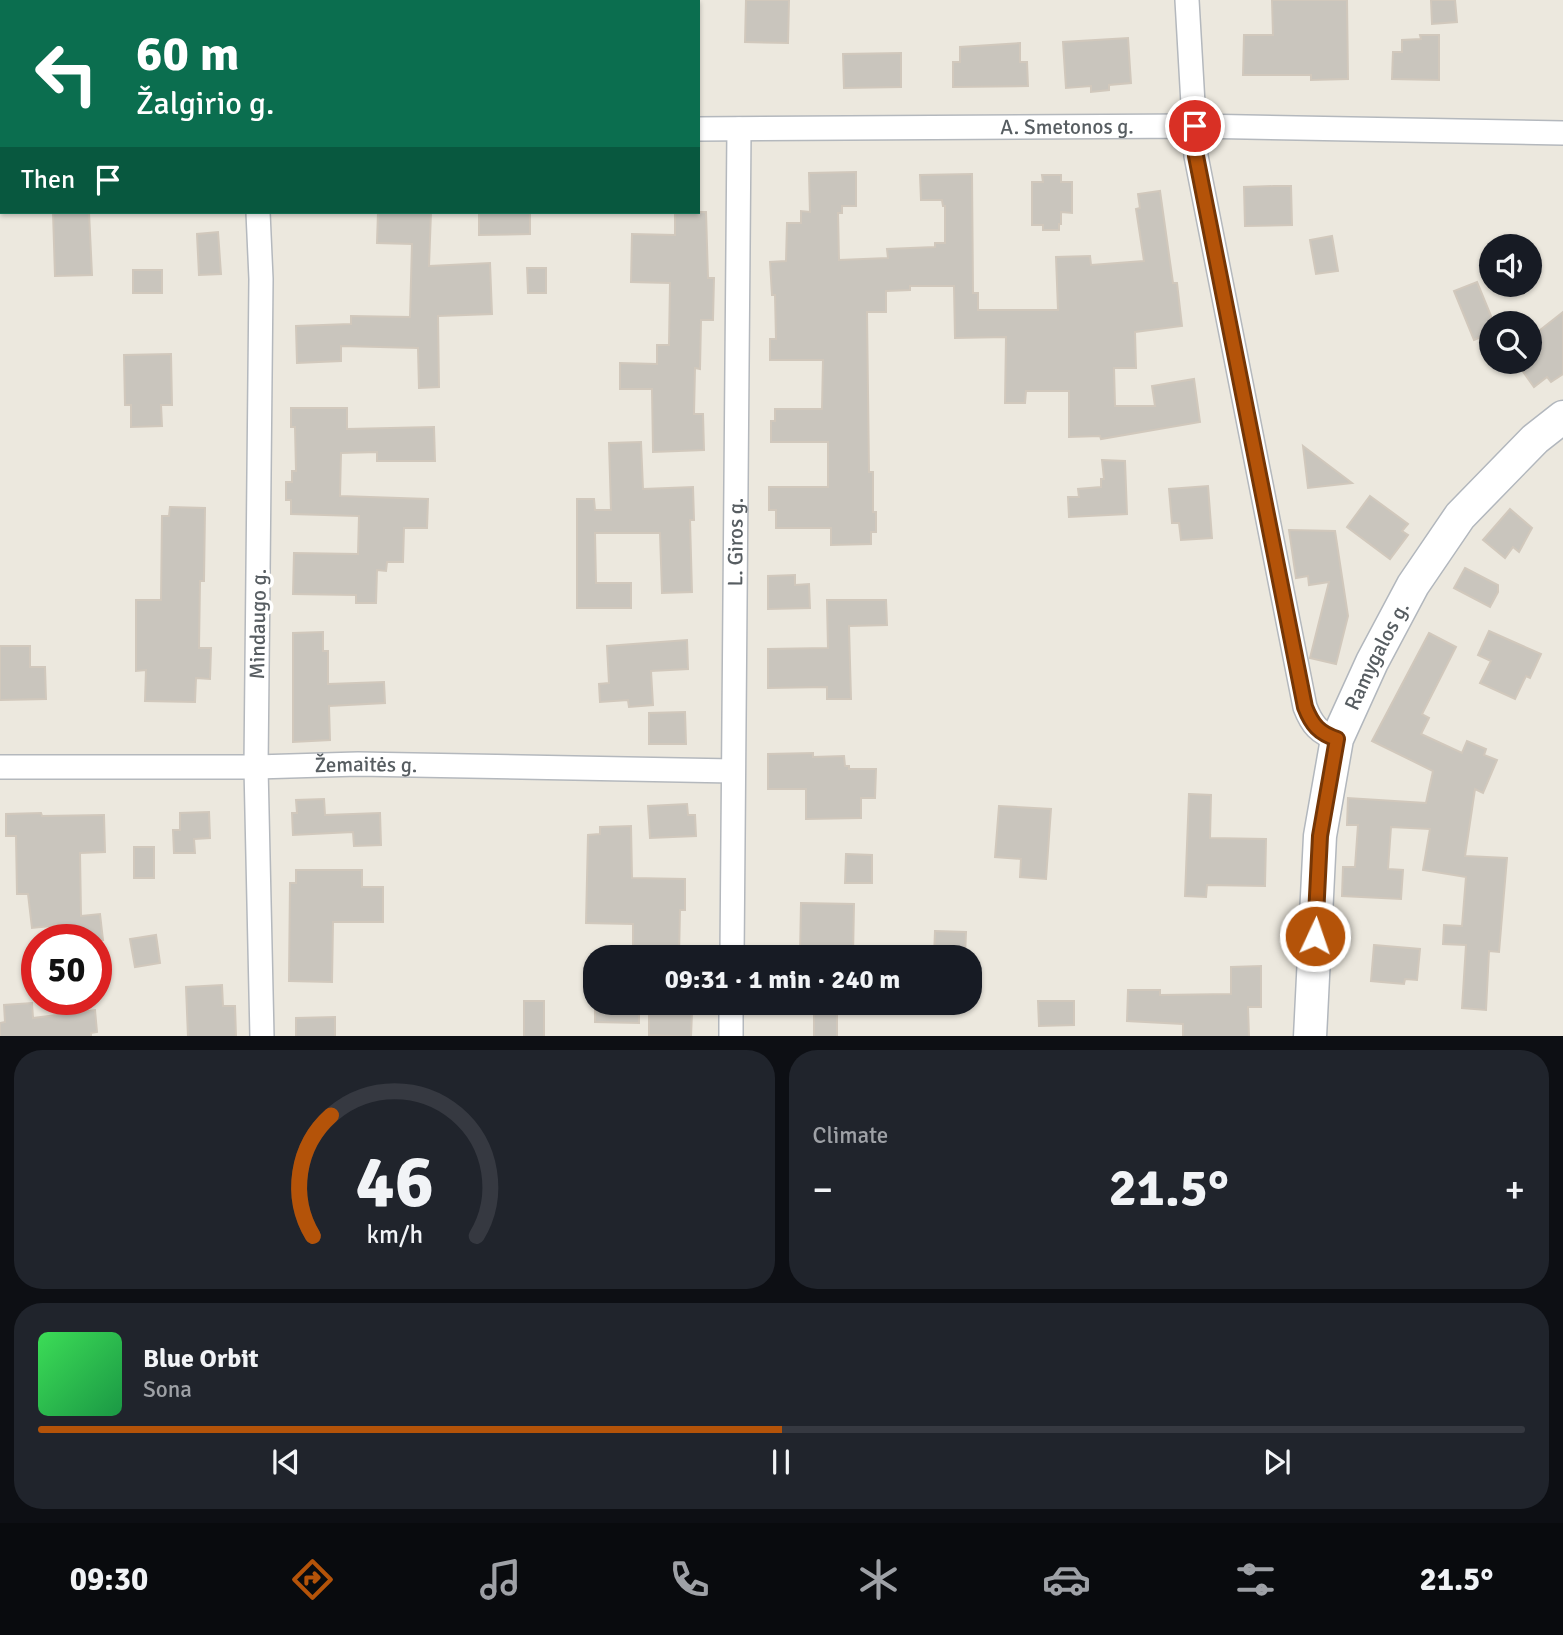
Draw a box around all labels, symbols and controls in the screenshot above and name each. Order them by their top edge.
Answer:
text: 60 m [136,24,239,84]
icon: left [21,28,112,119]
text: Žalgirio g. [136,84,274,123]
pin [1165,96,1225,156]
icon: arrive [1176,107,1214,145]
street label: A. Smetonos g. [1000,113,1134,140]
icon: arrive [89,161,127,199]
text: Then [21,164,75,196]
map controls [1479,234,1542,374]
button: sound [1479,234,1542,297]
button: search [1479,311,1542,374]
street label: L. Giros g. [722,497,749,587]
street label: Mindaugo g. [244,568,272,680]
street label: Ramygalos g. [1339,597,1415,714]
street label: Žemaitės g. [314,751,418,778]
position arrow [1278,899,1352,973]
speed limit sign: 50 [21,924,112,1015]
text: 09:31 · 1 min · 240 m [665,964,900,996]
text: Climate [813,1121,888,1150]
text: 46 [355,1138,434,1227]
text: 21.5° [1109,1156,1229,1220]
text: − [813,1166,833,1213]
text: + [1504,1166,1525,1213]
text: km/h [366,1218,423,1249]
text: Blue Orbit [143,1343,259,1375]
text: Sona [143,1375,192,1404]
icon: previous [267,1443,305,1481]
icon: pause [762,1443,800,1481]
icon: next [1258,1443,1296,1481]
icon: directions [288,1555,337,1604]
icon: music [476,1555,525,1604]
icon: phone [665,1555,714,1604]
icon: climate [854,1555,903,1604]
icon: car [1042,1555,1091,1604]
icon: filters [1231,1555,1280,1604]
text: 09:30 [70,1560,148,1599]
text: 21.5° [1419,1560,1493,1599]

